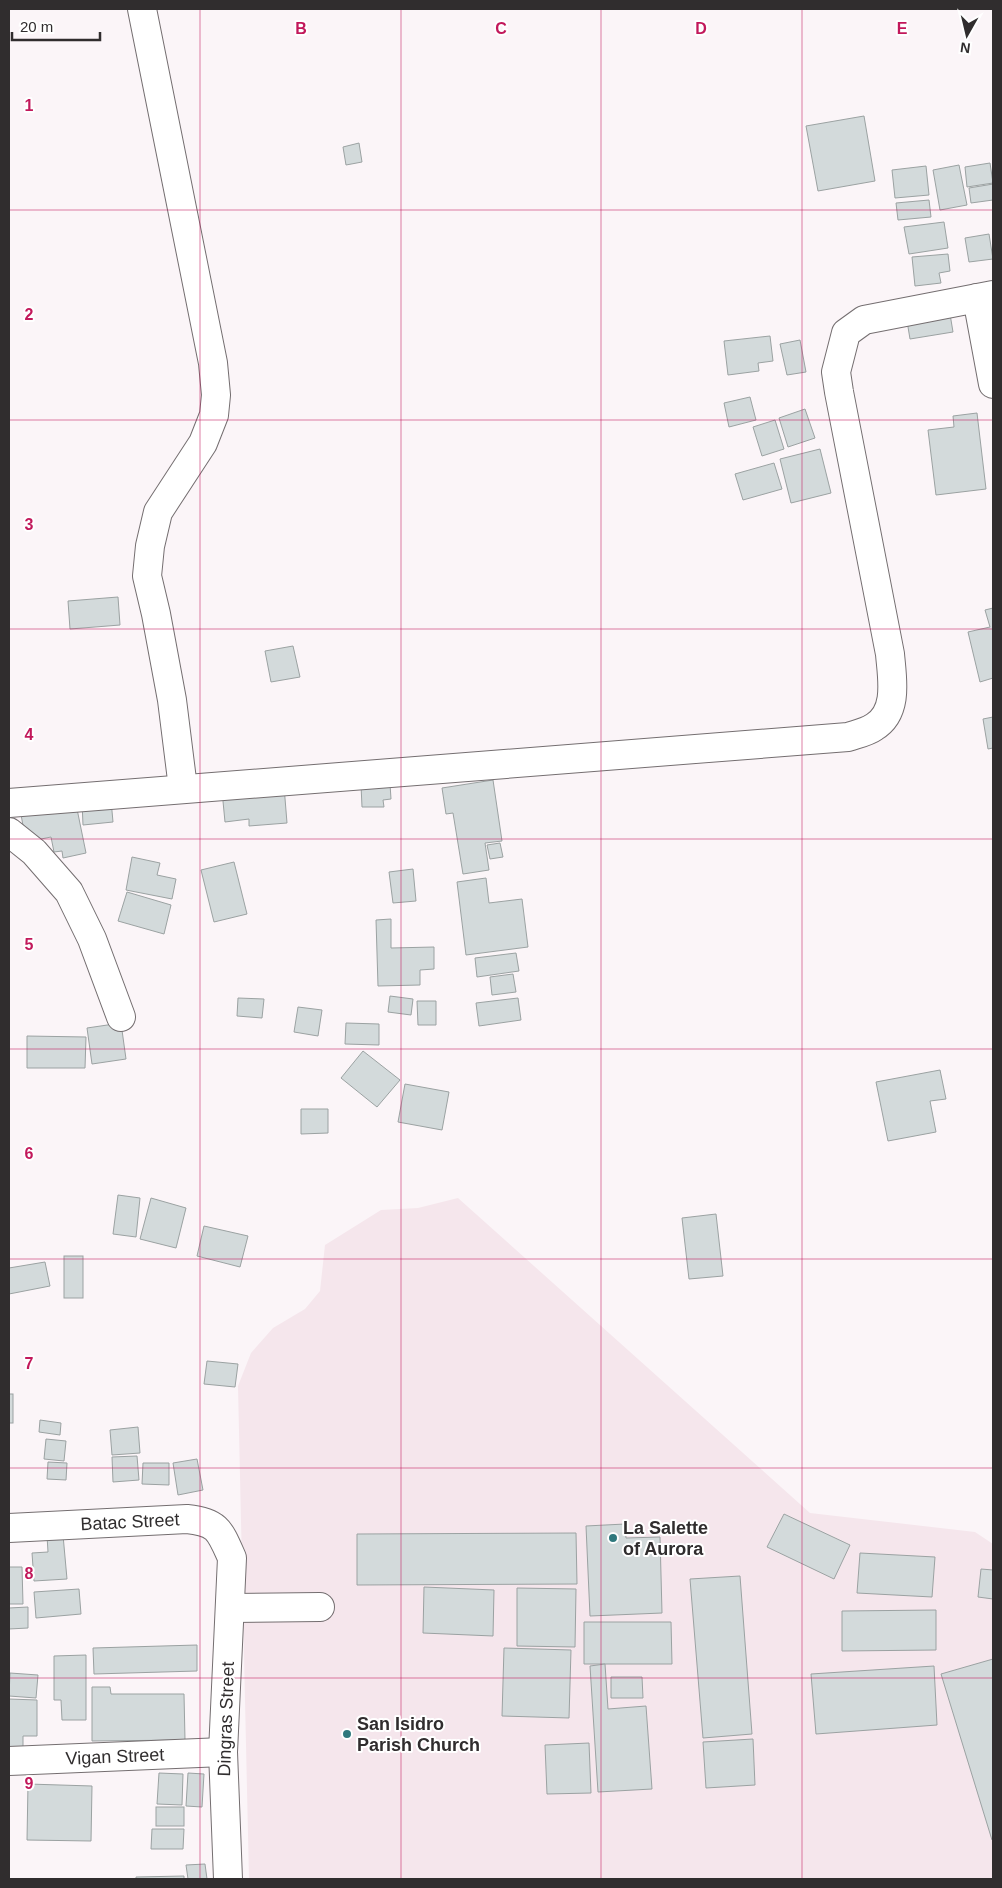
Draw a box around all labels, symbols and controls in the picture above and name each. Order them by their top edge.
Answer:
scale bar [12,10,100,42]
north arrow [942,10,992,60]
text: 20 m [20,18,53,35]
text: B [295,20,307,37]
text: C [495,20,507,37]
text: D [695,20,707,37]
text: E [897,20,908,37]
text: N [959,39,971,57]
text: 1 [25,97,34,114]
text: 2 [25,306,34,323]
text: 3 [25,516,34,533]
text: 4 [25,726,34,743]
text: 5 [25,936,34,953]
text: 6 [25,1145,34,1162]
text: 7 [25,1355,34,1372]
street label: Batac Street [80,1509,180,1534]
place label: La Salette of Aurora [623,1518,708,1559]
marker: La Salette of Aurora [607,1532,619,1544]
text: 8 [25,1565,34,1582]
street label: Dingras Street [214,1661,238,1777]
place label: San Isidro Parish Church [357,1714,480,1755]
marker: San Isidro Parish Church [341,1728,353,1740]
street label: Vigan Street [65,1744,165,1769]
text: 9 [25,1775,34,1792]

